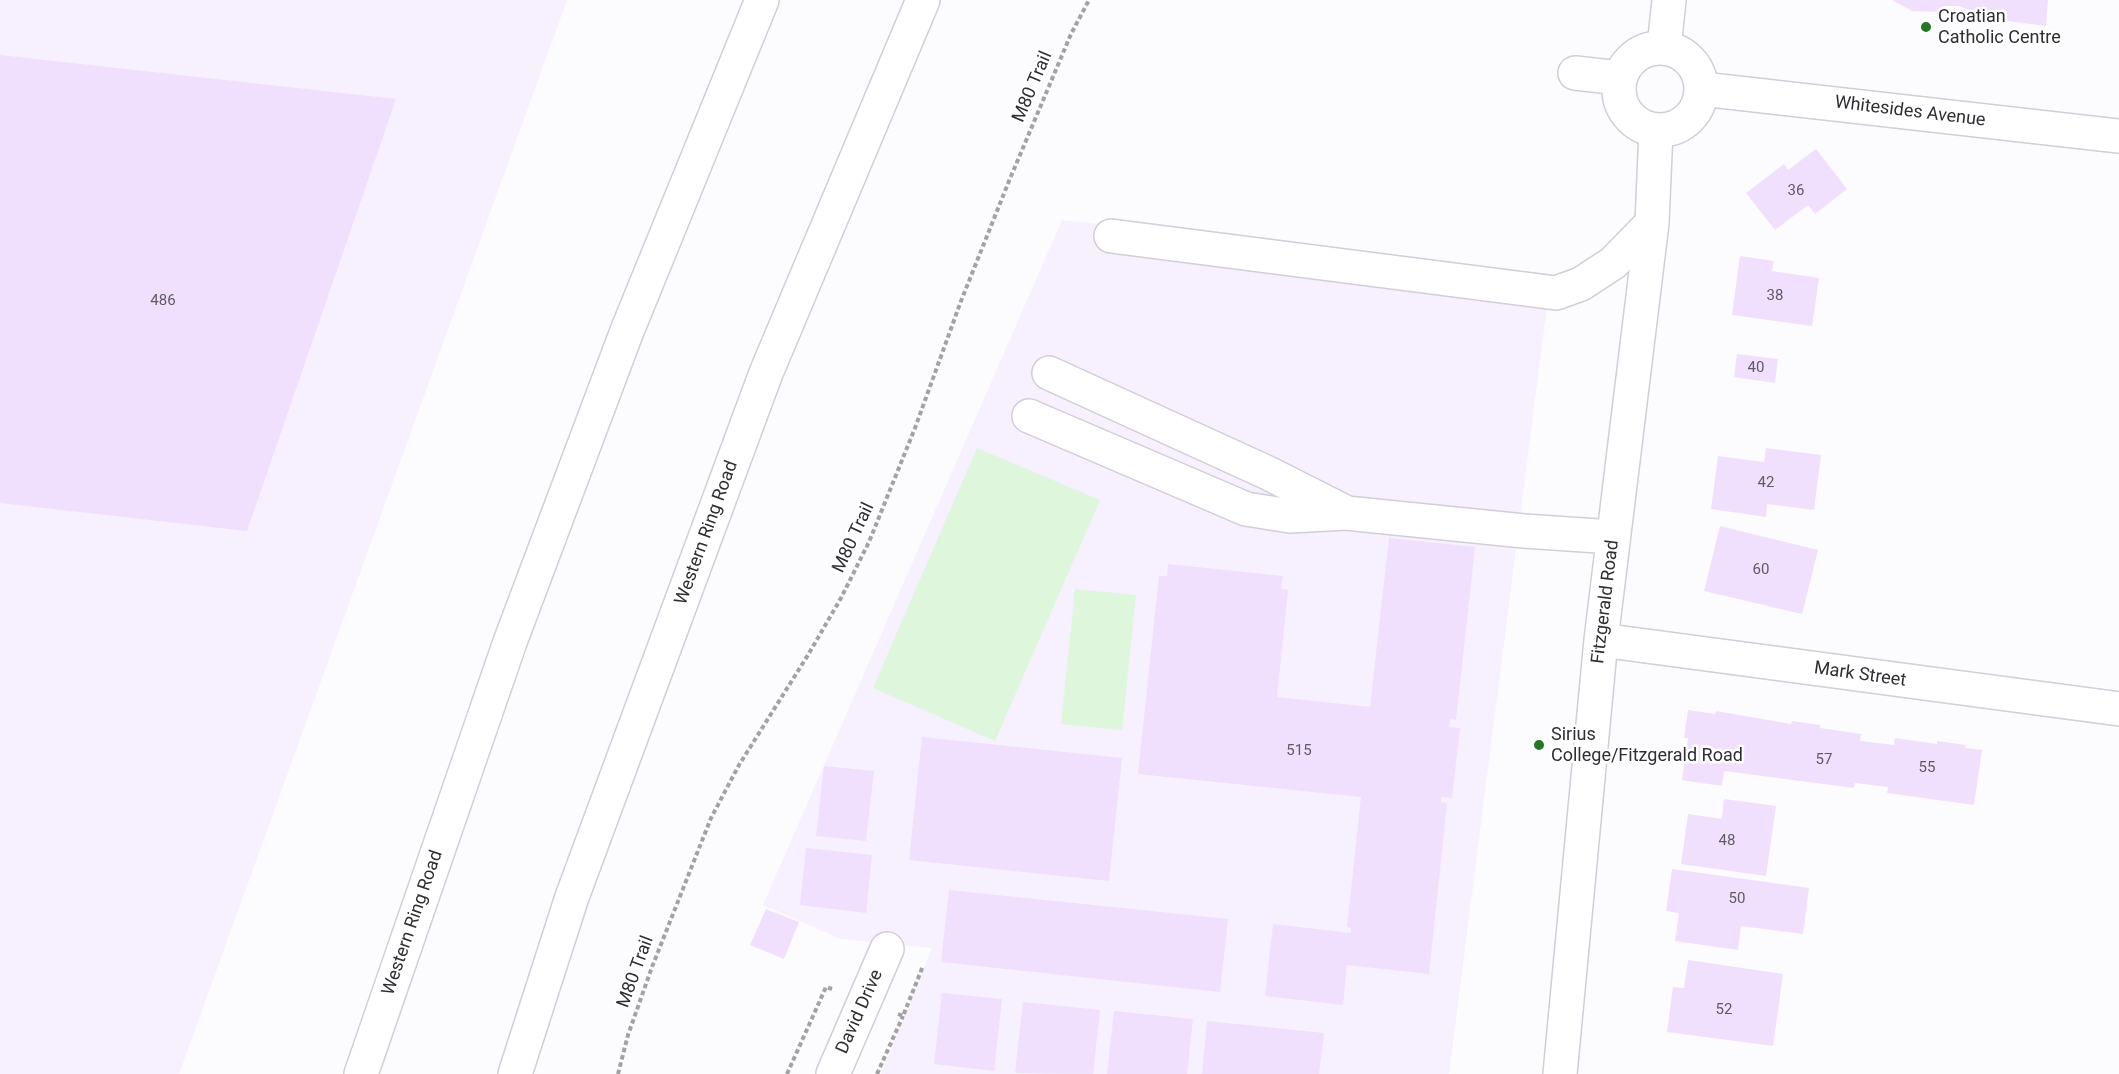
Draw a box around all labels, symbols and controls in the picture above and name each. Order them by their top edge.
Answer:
place label: Croatian Catholic Centre [1938,6,2061,48]
marker: Croatian Catholic Centre [1919,20,1933,34]
street label: M80 Trail [1008,48,1058,126]
street label: Whitesides Avenue [1833,92,1987,132]
house number: 36 [1788,182,1804,200]
house number: 38 [1767,287,1783,305]
house number: 486 [150,292,176,310]
house number: 40 [1748,359,1764,377]
street label: Western Ring Road [671,458,743,608]
house number: 42 [1758,474,1774,492]
street label: M80 Trail [828,500,880,576]
street label: Fitzgerald Road [1588,539,1624,665]
house number: 60 [1753,561,1769,579]
street label: Mark Street [1813,658,1907,692]
place label: Sirius College/Fitzgerald Road [1551,724,1743,766]
marker: Sirius College/Fitzgerald Road [1532,738,1546,752]
house number: 515 [1286,742,1312,760]
house number: 57 [1816,751,1832,769]
house number: 55 [1919,759,1935,777]
house number: 48 [1719,832,1735,850]
street label: Western Ring Road [378,848,448,998]
house number: 50 [1729,890,1745,908]
street label: M80 Trail [613,933,659,1011]
street label: David Drive [832,967,888,1057]
house number: 52 [1716,1001,1732,1019]

